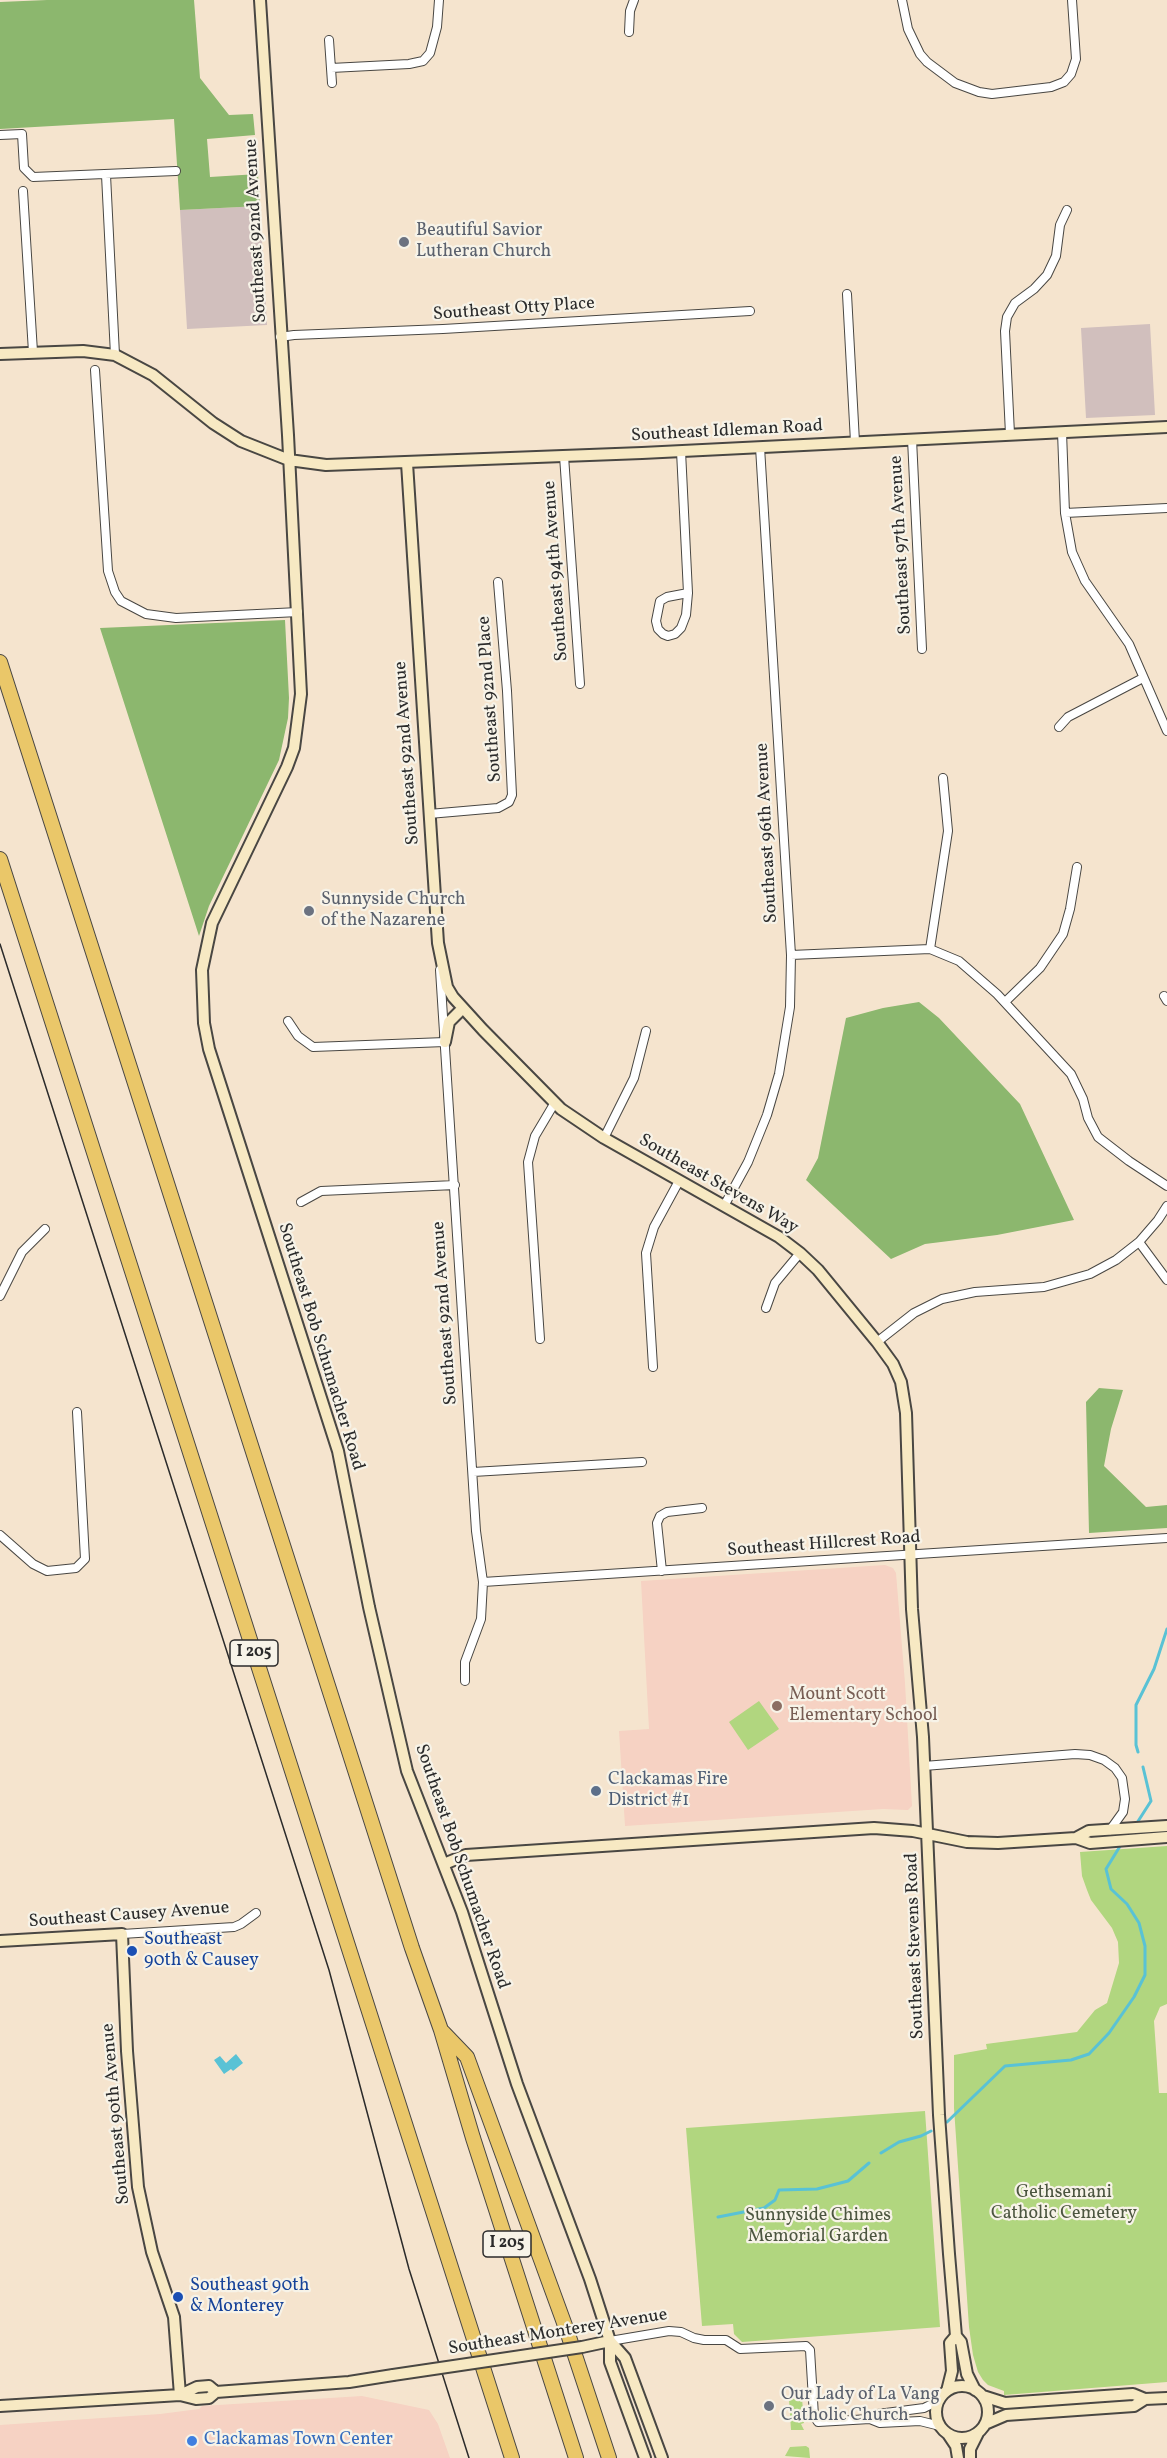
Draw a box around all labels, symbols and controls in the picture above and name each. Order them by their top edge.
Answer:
street label: Southeast 92nd Avenue [241,138,273,324]
place label: Beautiful Savior Lutheran Church [416,221,551,264]
marker: Beautiful Savior Lutheran Church [397,235,411,249]
street label: Southeast Otty Place [432,294,596,326]
street label: Southeast Idleman Road [630,416,824,448]
street label: Southeast 97th Avenue [887,455,917,635]
street label: Southeast 94th Avenue [540,480,574,662]
street label: Southeast 92nd Place [474,615,508,783]
street label: Southeast 92nd Avenue [391,660,425,846]
street label: Southeast 96th Avenue [752,742,784,924]
place label: Sunnyside Church of the Nazarene [321,890,466,932]
marker: Sunnyside Church of the Nazarene [302,904,316,918]
street label: Southeast Stevens Way [634,1130,802,1240]
street label: Southeast 92nd Avenue [429,1220,463,1406]
street label: Southeast Bob Schumacher Road [272,1221,368,1473]
street label: Southeast Hillcrest Road [727,1527,921,1563]
road number: I 205 [230,1640,278,1666]
place label: Mount Scott Elementary School [789,1685,938,1728]
marker: Mount Scott Elementary School [770,1699,784,1713]
street label: Southeast Bob Schumacher Road [409,1742,513,1992]
place label: Clackamas Fire District #1 [608,1770,728,1812]
marker: Clackamas Fire District #1 [589,1784,603,1798]
street label: Southeast Stevens Road [902,1852,930,2040]
street label: Southeast Causey Avenue [28,1898,230,1934]
place label: Southeast 90th & Causey [144,1930,259,1972]
marker: Southeast 90th & Causey [125,1944,139,1958]
street label: Southeast 90th Avenue [98,2022,136,2206]
park label: Gethsemani Catholic Cemetery [991,2183,1137,2226]
park label: Sunnyside Chimes Memorial Garden [745,2206,891,2248]
road number: I 205 [483,2231,531,2257]
place label: Southeast 90th & Monterey [190,2276,309,2318]
marker: Southeast 90th & Monterey [171,2290,185,2304]
street label: Southeast Monterey Avenue [447,2305,669,2361]
place label: Our Lady of La Vang Catholic Church [781,2385,940,2428]
marker: Our Lady of La Vang Catholic Church [762,2399,776,2413]
place label: Clackamas Town Center [204,2430,393,2452]
marker: Clackamas Town Center [185,2434,199,2448]

